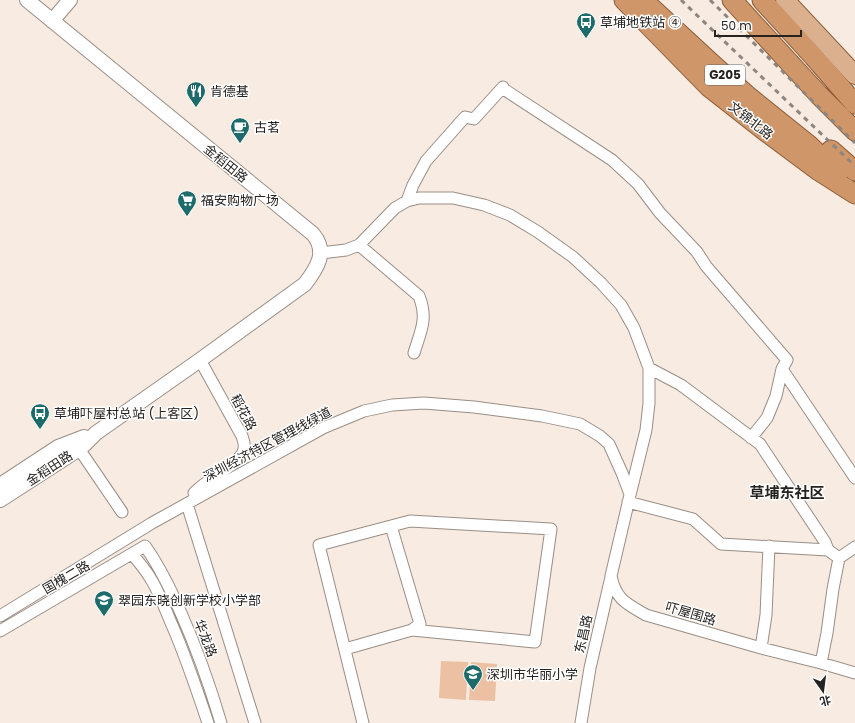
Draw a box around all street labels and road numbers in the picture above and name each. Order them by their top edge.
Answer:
road number: G205 [705,65,745,85]
street label: 文锦北路 [724,97,777,144]
street label: 金稻田路 [199,140,252,187]
street label: 稻花路 [226,391,261,434]
street label: 深圳经济特区管理线绿道 [200,402,335,486]
street label: 金稻田路 [22,446,76,491]
street label: 国槐二路 [39,556,94,599]
street label: 吓屋围路 [663,597,718,630]
street label: 东昌路 [570,613,597,655]
street label: 华龙路 [189,617,222,660]

